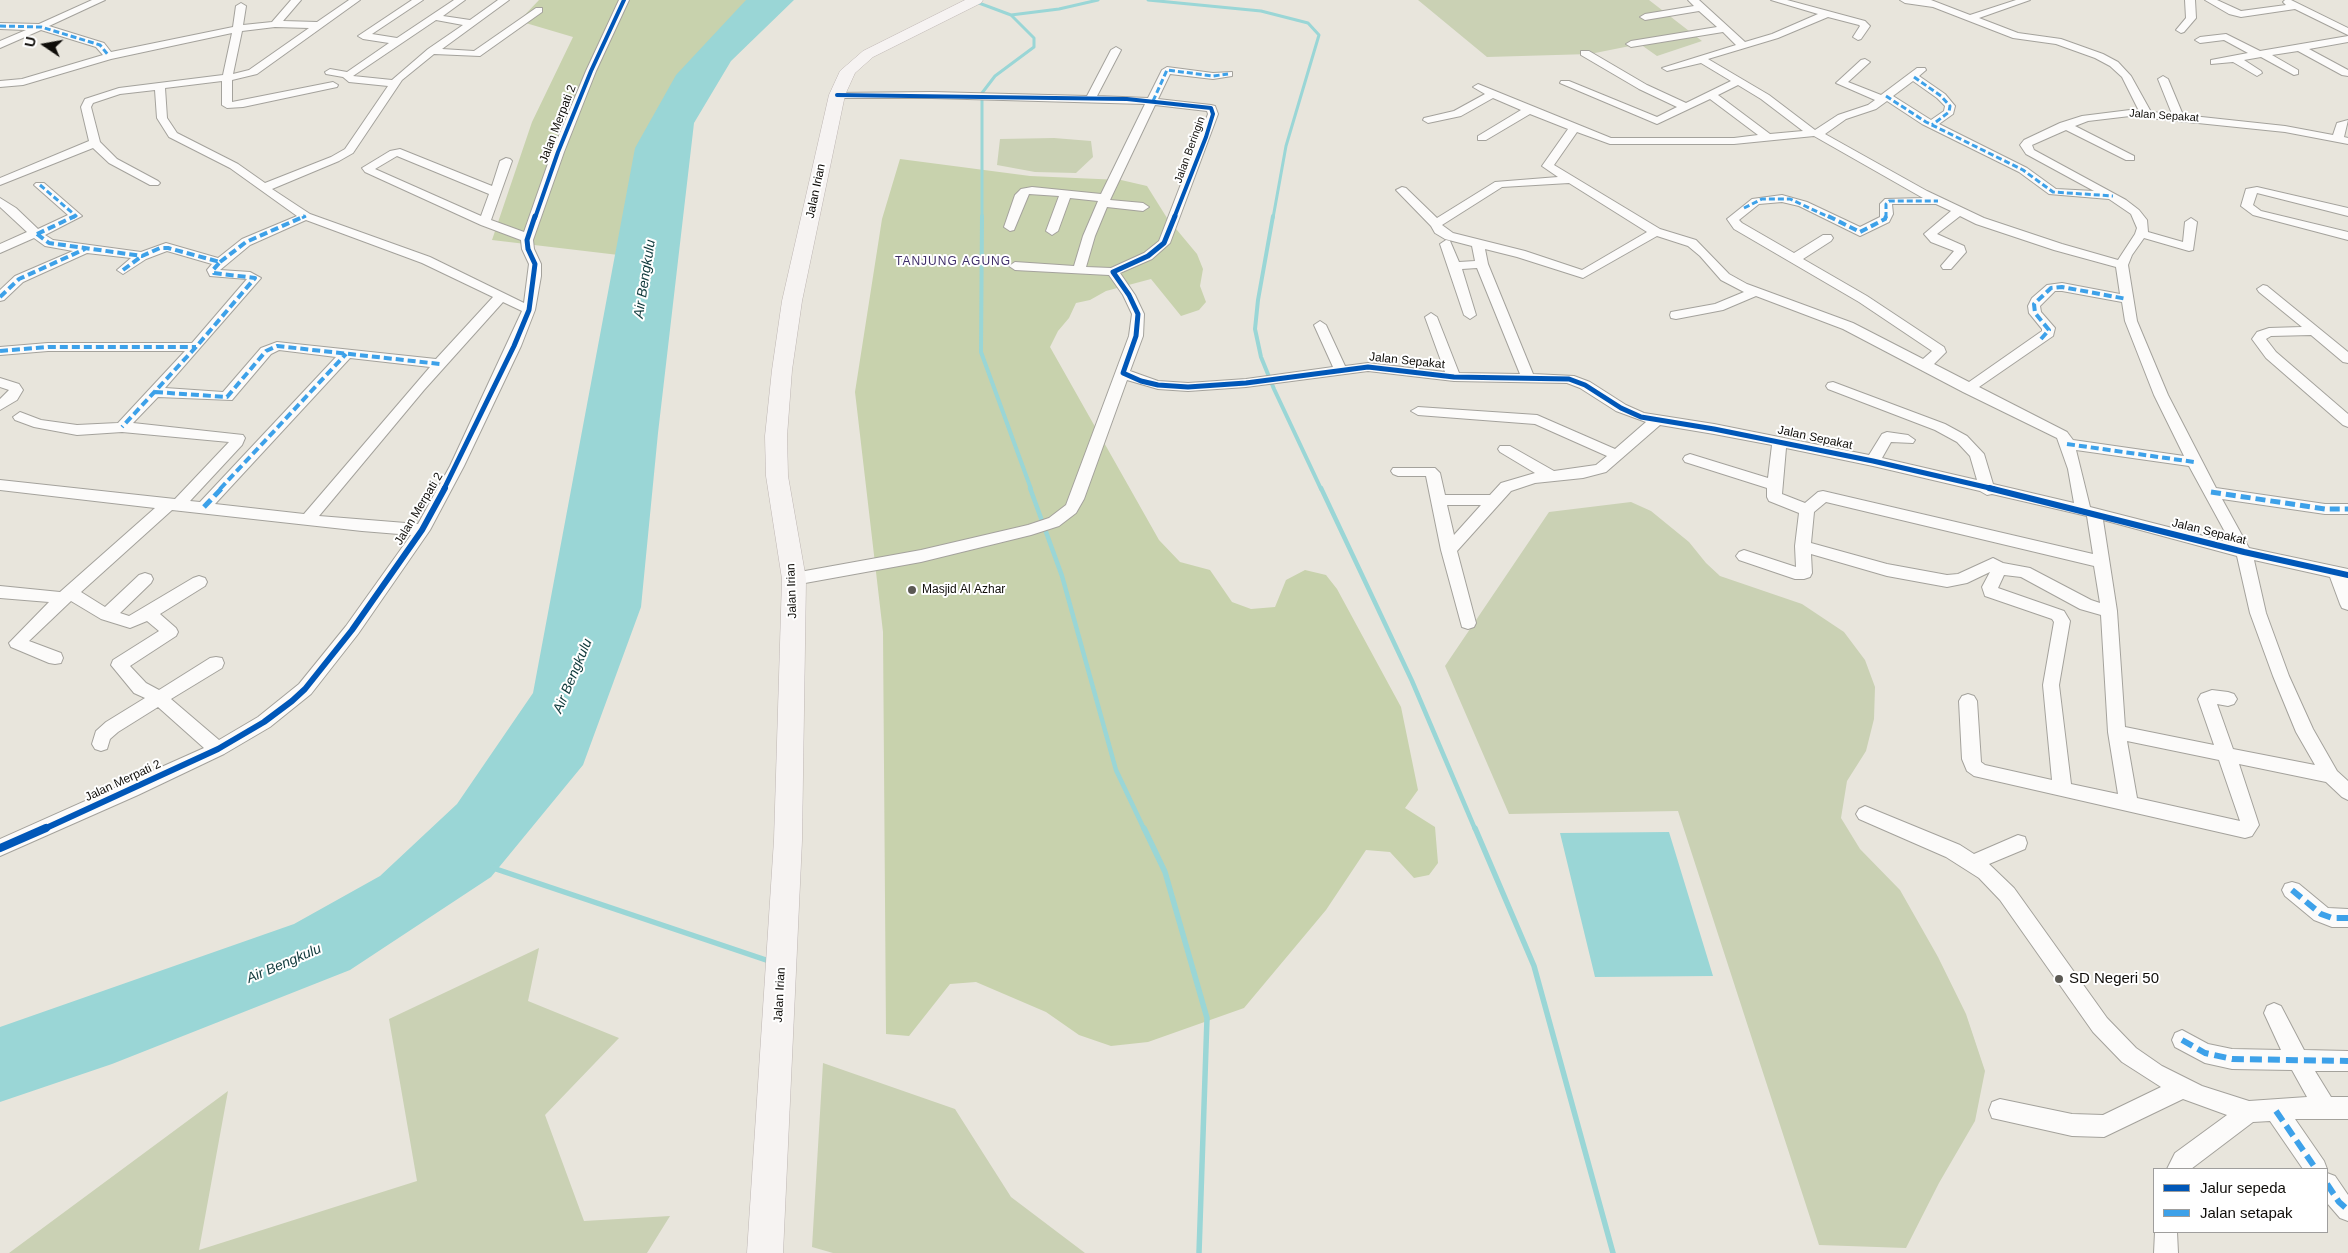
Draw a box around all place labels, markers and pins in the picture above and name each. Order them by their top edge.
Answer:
place label: Masjid Al Azhar [922,583,1005,597]
marker: Masjid Al Azhar [906,584,918,596]
place label: SD Negeri 50 [2069,970,2159,988]
marker: SD Negeri 50 [2053,973,2065,985]

